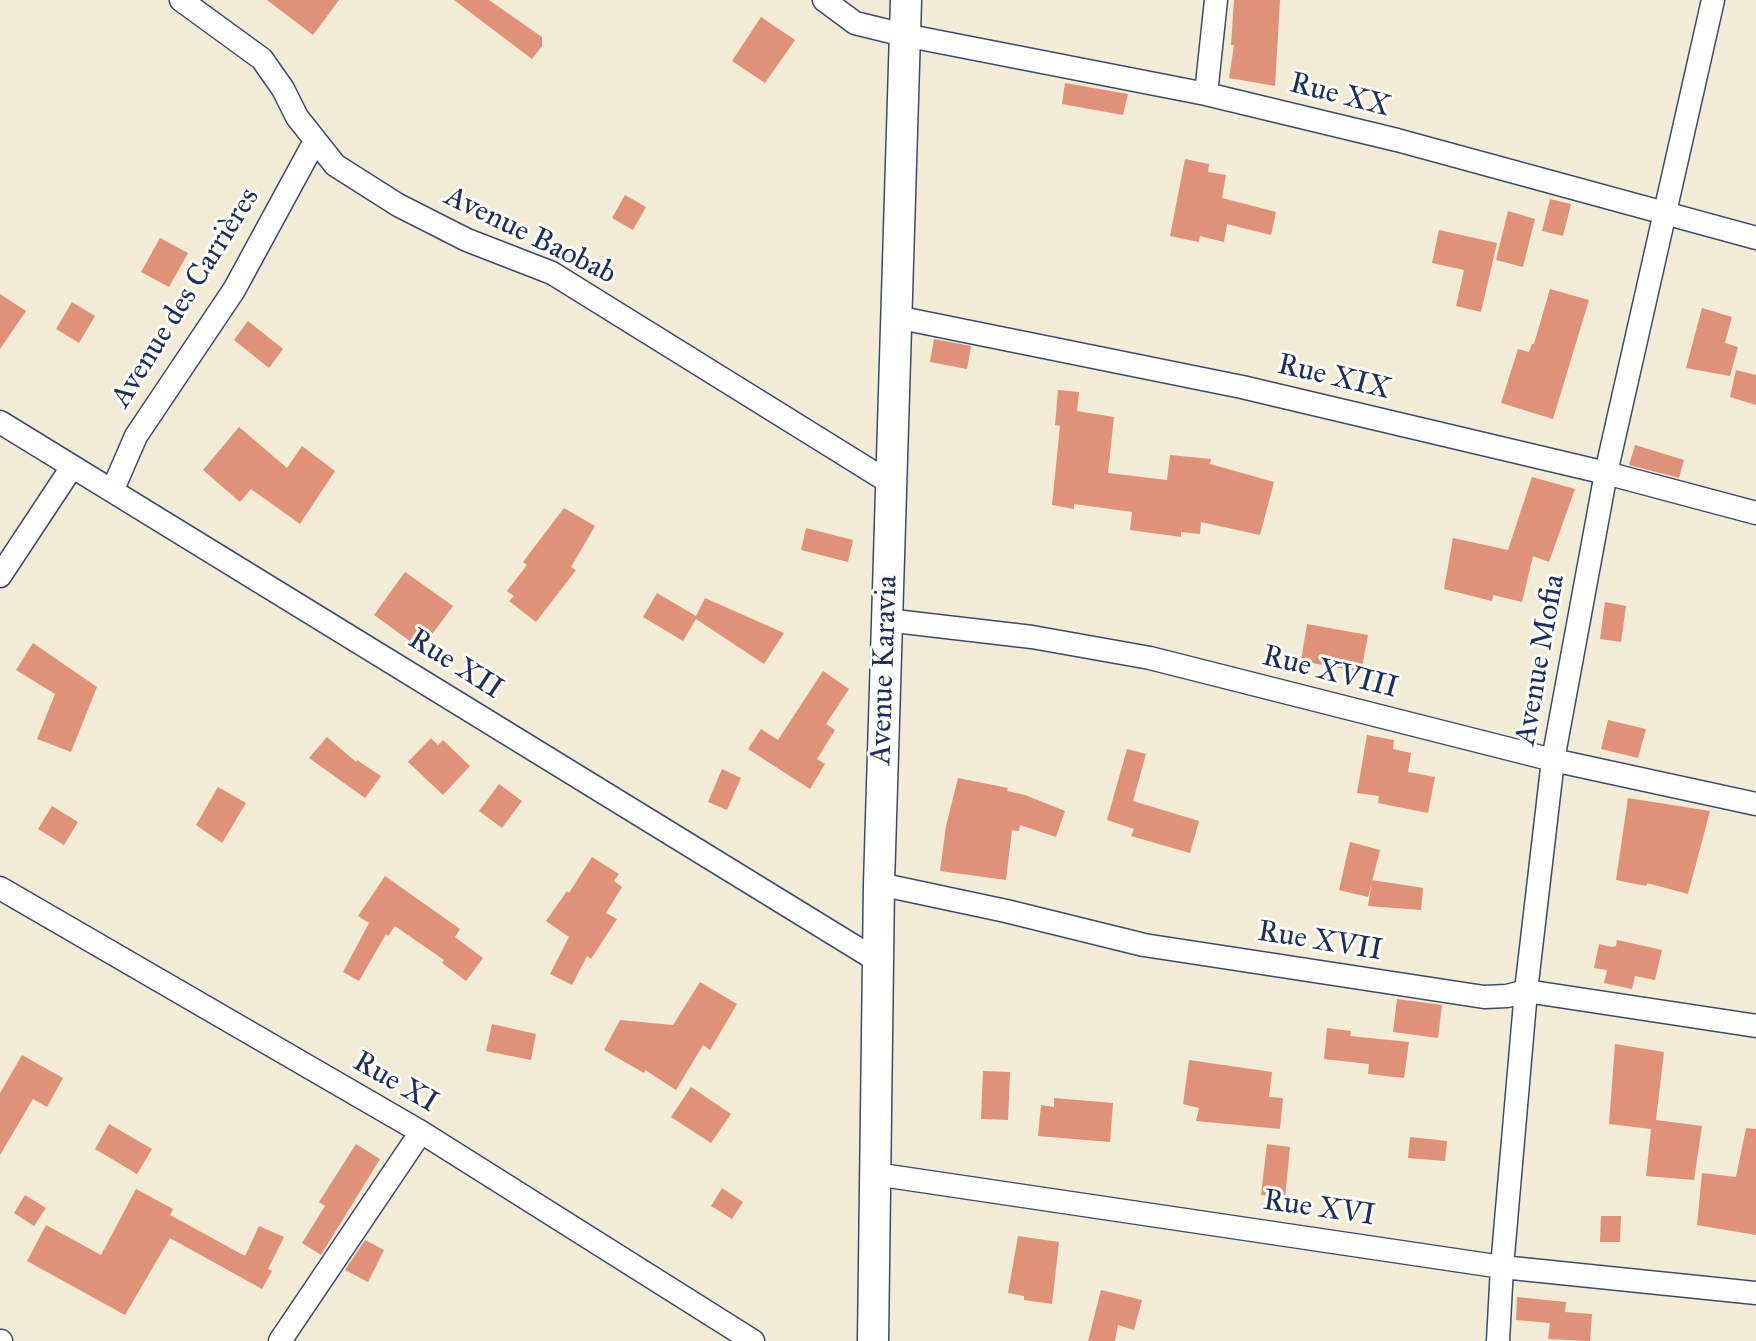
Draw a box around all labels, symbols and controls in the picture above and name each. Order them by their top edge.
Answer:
street label: Rue XX [1286,66,1394,126]
street label: Avenue Baobab [438,179,622,293]
street label: Avenue des Carrières [104,182,268,414]
street label: Rue XIX [1274,348,1394,408]
street label: Avenue Mofia [1508,572,1574,748]
street label: Avenue Karavia [864,575,906,765]
street label: Rue XII [401,622,509,708]
street label: Rue XVIII [1258,639,1402,707]
street label: Rue XVII [1255,914,1385,970]
street label: Rue XI [346,1044,444,1122]
street label: Rue XVI [1261,1183,1377,1235]

